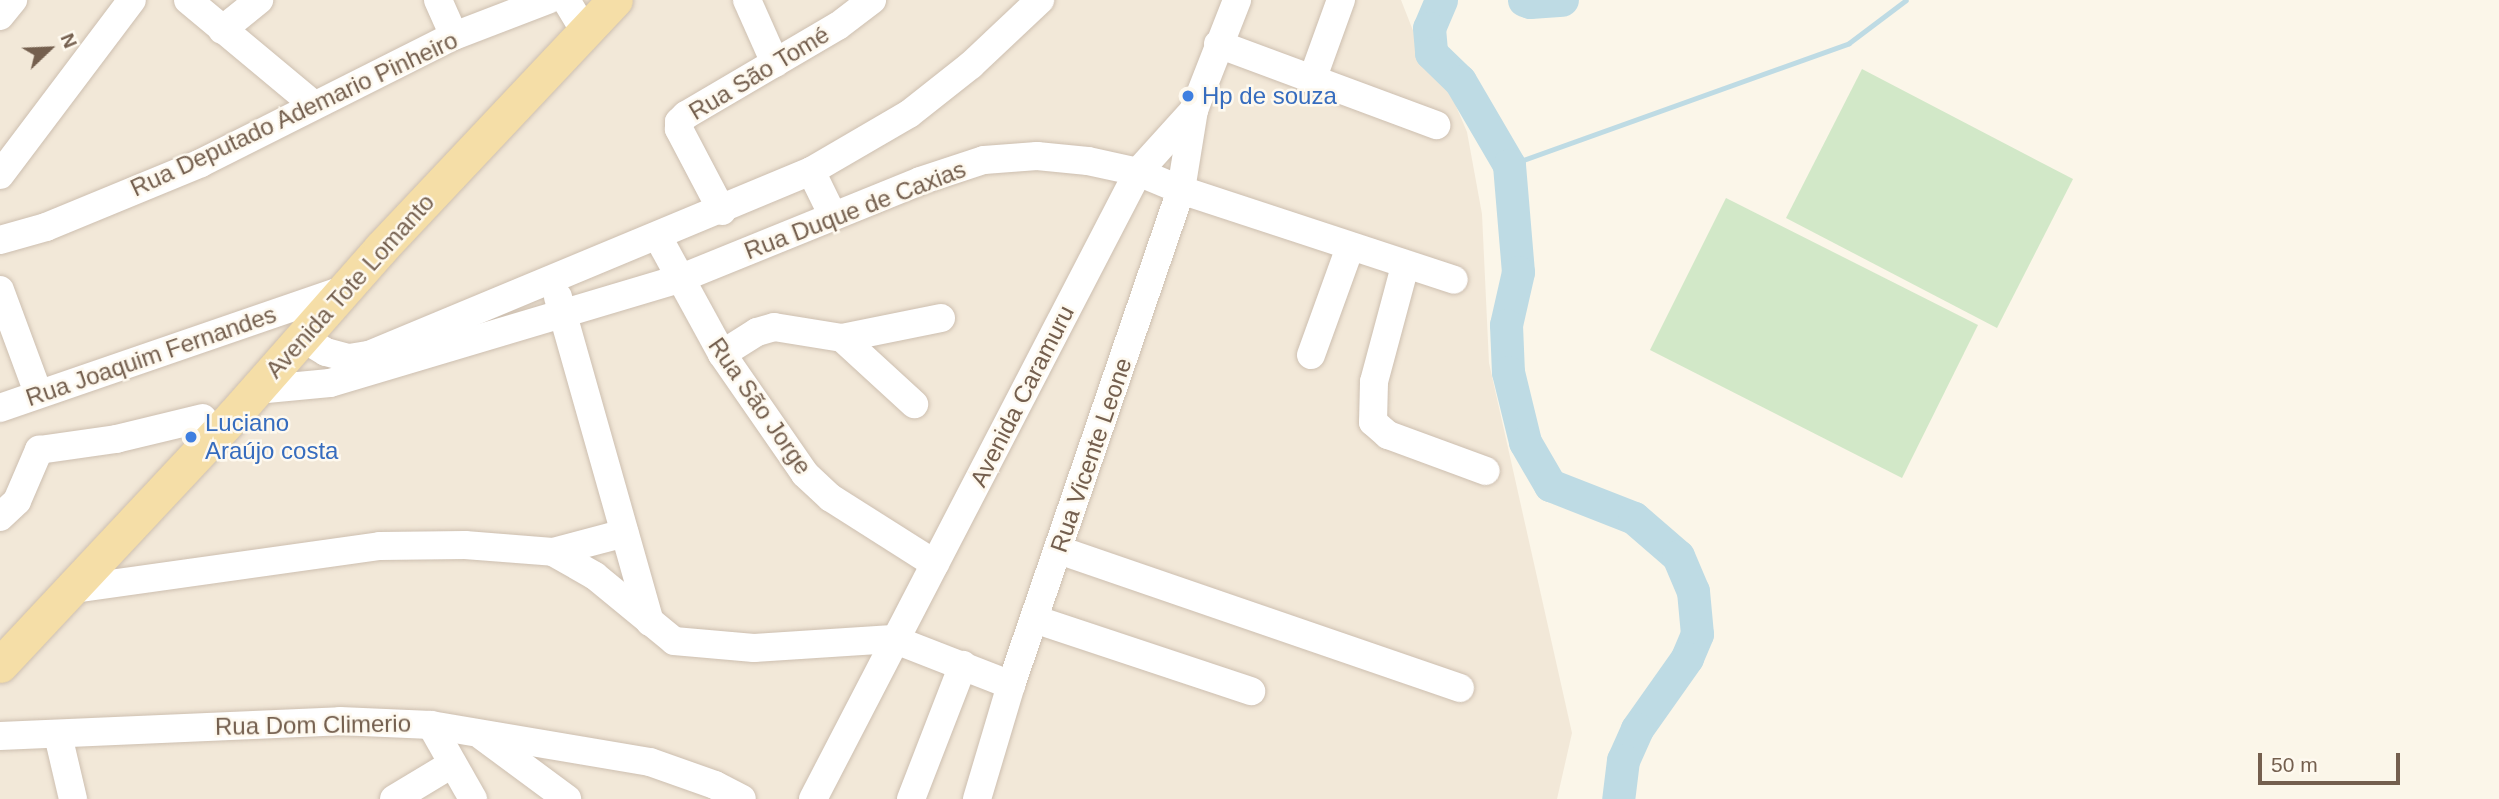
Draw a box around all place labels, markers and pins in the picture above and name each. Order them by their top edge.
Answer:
place label: Hp de souza [1202,82,1337,110]
marker: Hp de souza [1180,88,1196,104]
place label: Luciano Araújo costa [205,409,338,465]
marker: Luciano Araújo costa [183,429,199,445]

